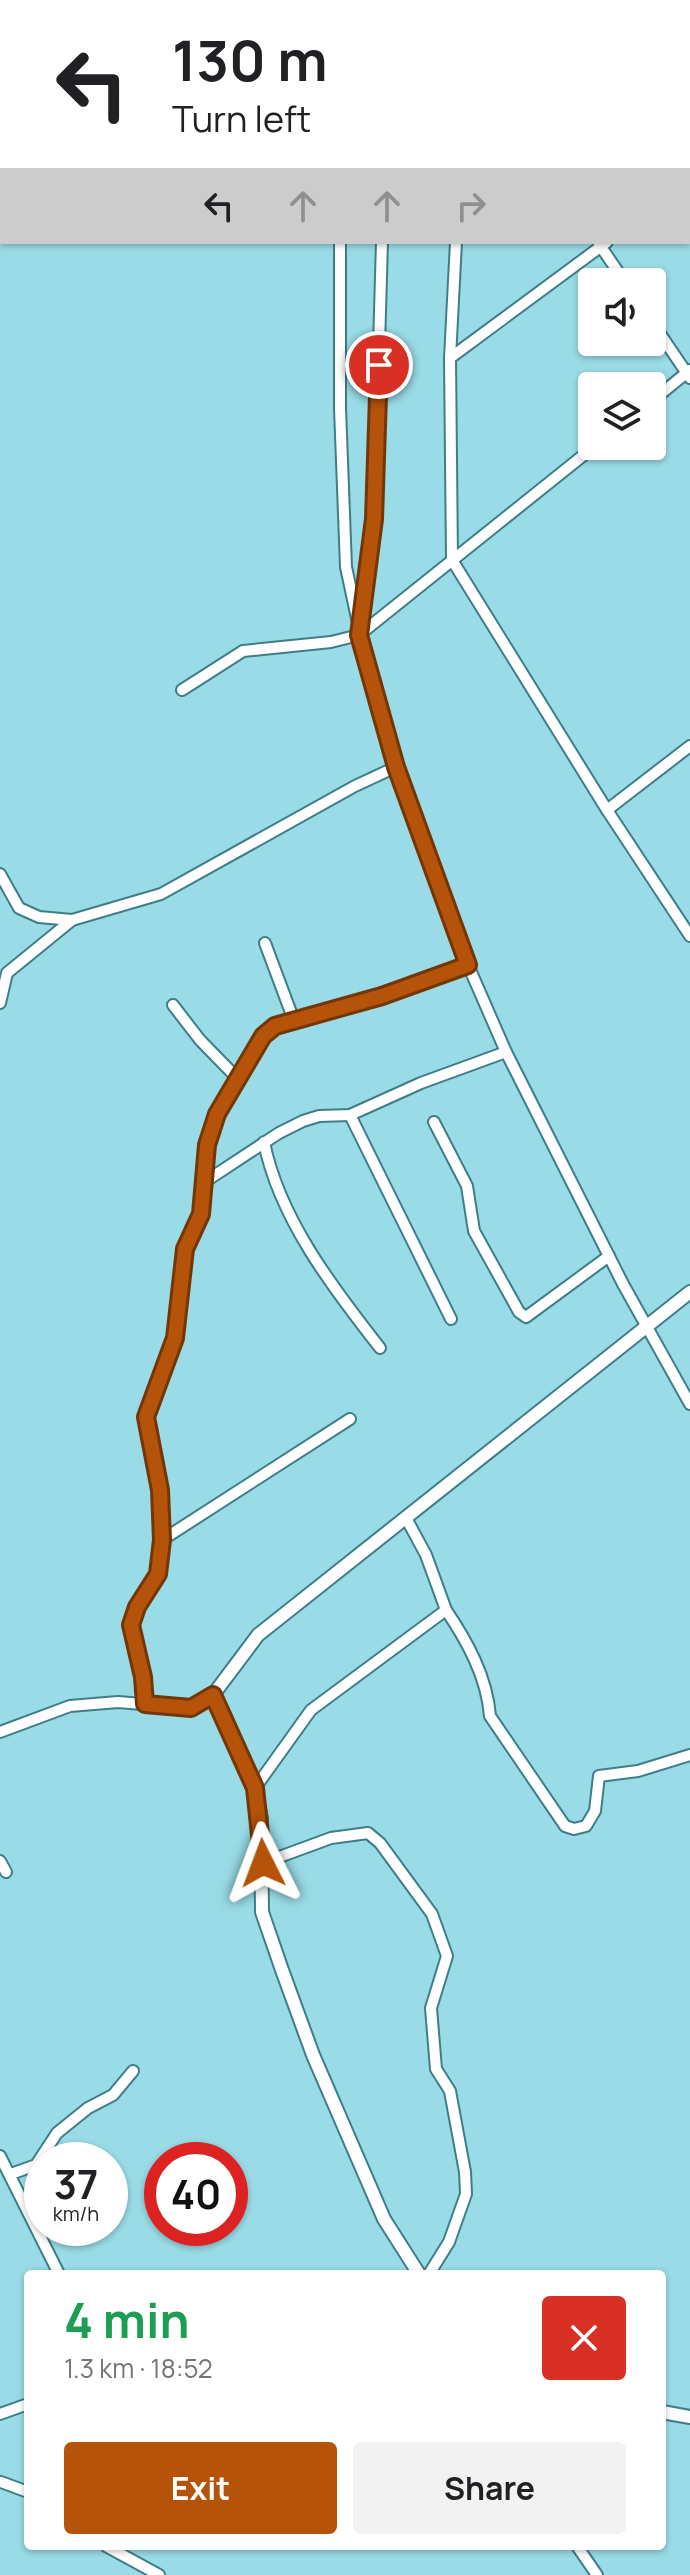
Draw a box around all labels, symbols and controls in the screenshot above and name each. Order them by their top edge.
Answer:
text: 130 m [172,21,328,98]
icon: left [40,32,144,136]
text: Turn left [172,94,311,143]
icon: left [197,184,241,228]
icon: ahead [281,184,325,228]
icon: ahead [365,184,409,228]
icon: right [449,184,493,228]
map controls [578,268,666,460]
button: sound [578,268,666,356]
pin [345,331,413,399]
icon: arrive [357,343,401,387]
button: layers [578,372,666,460]
position arrow [221,1821,305,1905]
speed limit sign: 40 [144,2142,248,2246]
text: 37 [54,2156,98,2211]
text: km/h [53,2200,99,2227]
text: 4 min [64,2287,189,2352]
button: close [542,2296,626,2380]
text: 1.3 km · 18:52 [64,2350,213,2386]
button: Exit [64,2442,337,2534]
button: Share [353,2442,626,2534]

